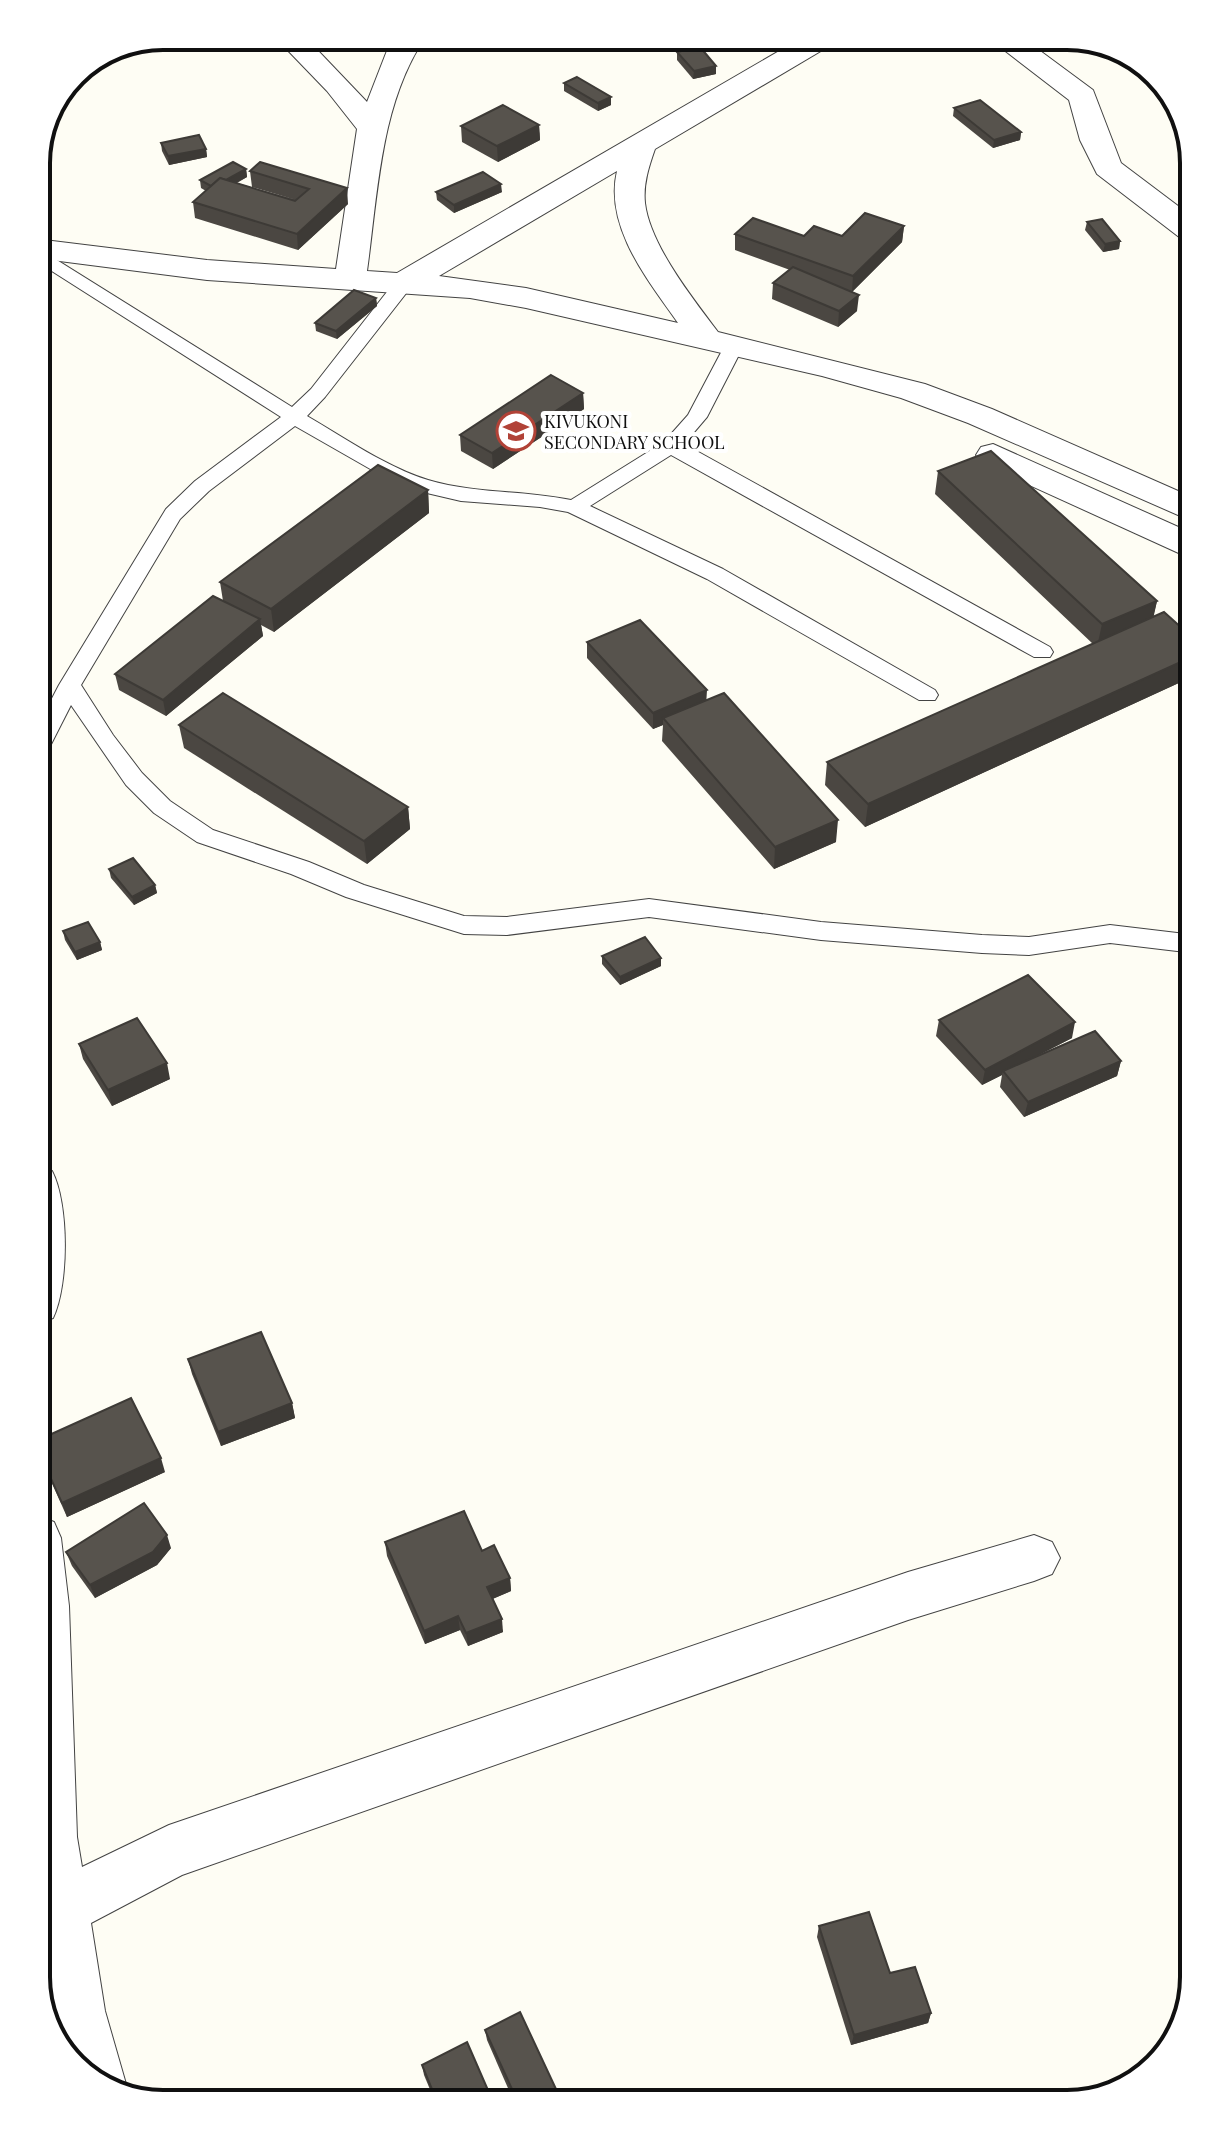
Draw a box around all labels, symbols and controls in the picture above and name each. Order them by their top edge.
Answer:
place label: KIVUKONI SECONDARY SCHOOL [544,409,725,454]
school or university icon: KIVUKONI SECONDARY SCHOOL [495,410,537,452]

